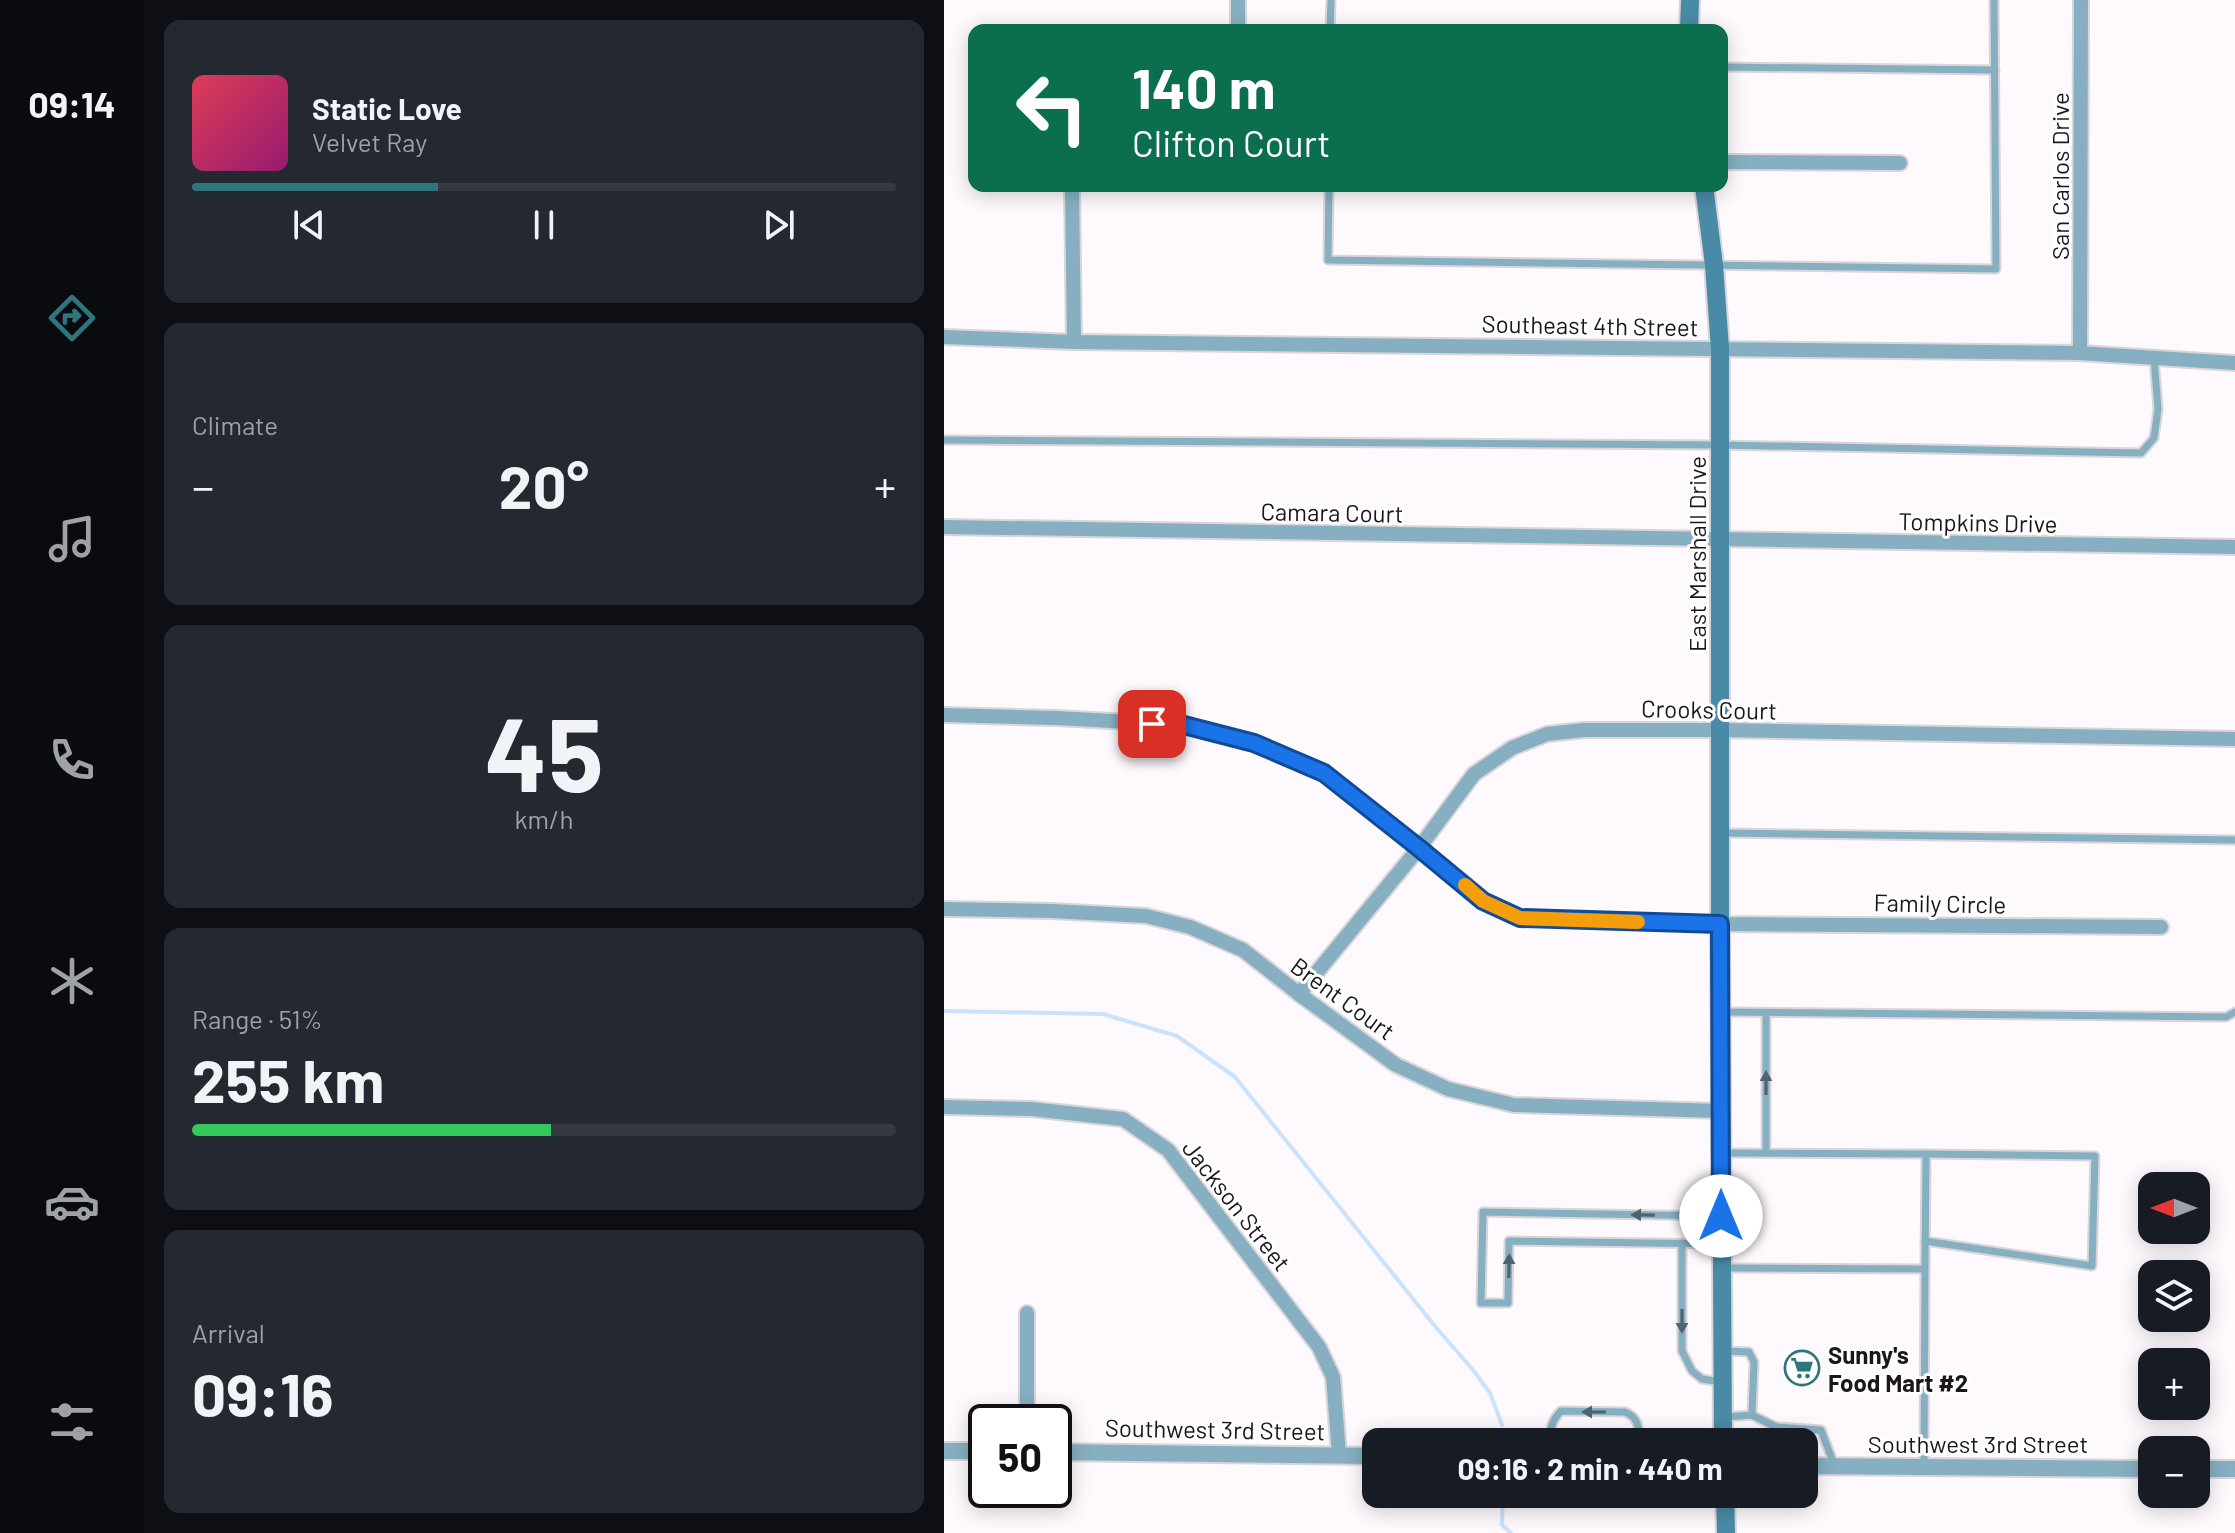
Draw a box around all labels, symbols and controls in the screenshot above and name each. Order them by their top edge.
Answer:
text: 140 m [1132,53,1276,120]
icon: left [1000,56,1104,160]
text: 09:14 [28,82,116,125]
text: Static Love [312,90,462,126]
street label: San Carlos Drive [2045,92,2074,260]
text: Clifton Court [1132,121,1330,164]
text: Velvet Ray [312,126,427,157]
icon: previous [287,203,331,247]
icon: pause [522,203,566,247]
icon: next [757,203,801,247]
icon: directions [44,290,100,346]
street label: Southeast 4th Street [1481,309,1699,341]
text: Climate [192,409,278,440]
text: 20° [499,449,589,521]
street label: East Marshall Drive [1682,456,1711,652]
text: − [192,459,214,512]
text: + [874,459,896,512]
street label: Camara Court [1260,496,1404,528]
street label: Tompkins Drive [1898,506,2058,538]
icon: music [44,511,100,567]
text: 45 [485,688,603,813]
pin [1118,690,1186,758]
street label: Crooks Court [1641,693,1777,725]
icon: arrive [1130,702,1174,746]
icon: phone [44,732,100,788]
text: km/h [515,803,573,834]
street label: Family Circle [1873,887,2007,919]
street label: Brent Court [1285,951,1401,1045]
icon: climate [44,953,100,1009]
text: Range · 51% [192,1003,323,1034]
text: 255 km [192,1043,384,1115]
one-way arrow [1760,1070,1772,1095]
street label: Jackson Street [1177,1134,1297,1276]
north arrow [2138,1172,2210,1244]
map controls [2138,1172,2210,1508]
icon: car [44,1174,100,1230]
position arrow [1679,1174,1763,1258]
one-way arrow [1630,1209,1655,1221]
one-way arrow [1503,1253,1515,1278]
button: layers [2138,1260,2210,1332]
one-way arrow [1676,1309,1688,1334]
text: Arrival [192,1317,265,1348]
place label: Sunny's Food Mart #2 [1828,1340,1968,1397]
button: + [2138,1348,2210,1420]
supermarket icon: Sunny's Food Mart #2 [1783,1349,1821,1387]
text: 09:16 [192,1357,333,1429]
icon: filters [44,1394,100,1450]
speed limit sign: 50 [968,1404,1072,1508]
one-way arrow [1581,1406,1606,1418]
street label: Southwest 3rd Street [1105,1413,1325,1445]
street label: Southwest 3rd Street [1868,1429,2088,1458]
button: − [2138,1436,2210,1508]
text: 09:16 · 2 min · 440 m [1457,1450,1723,1486]

